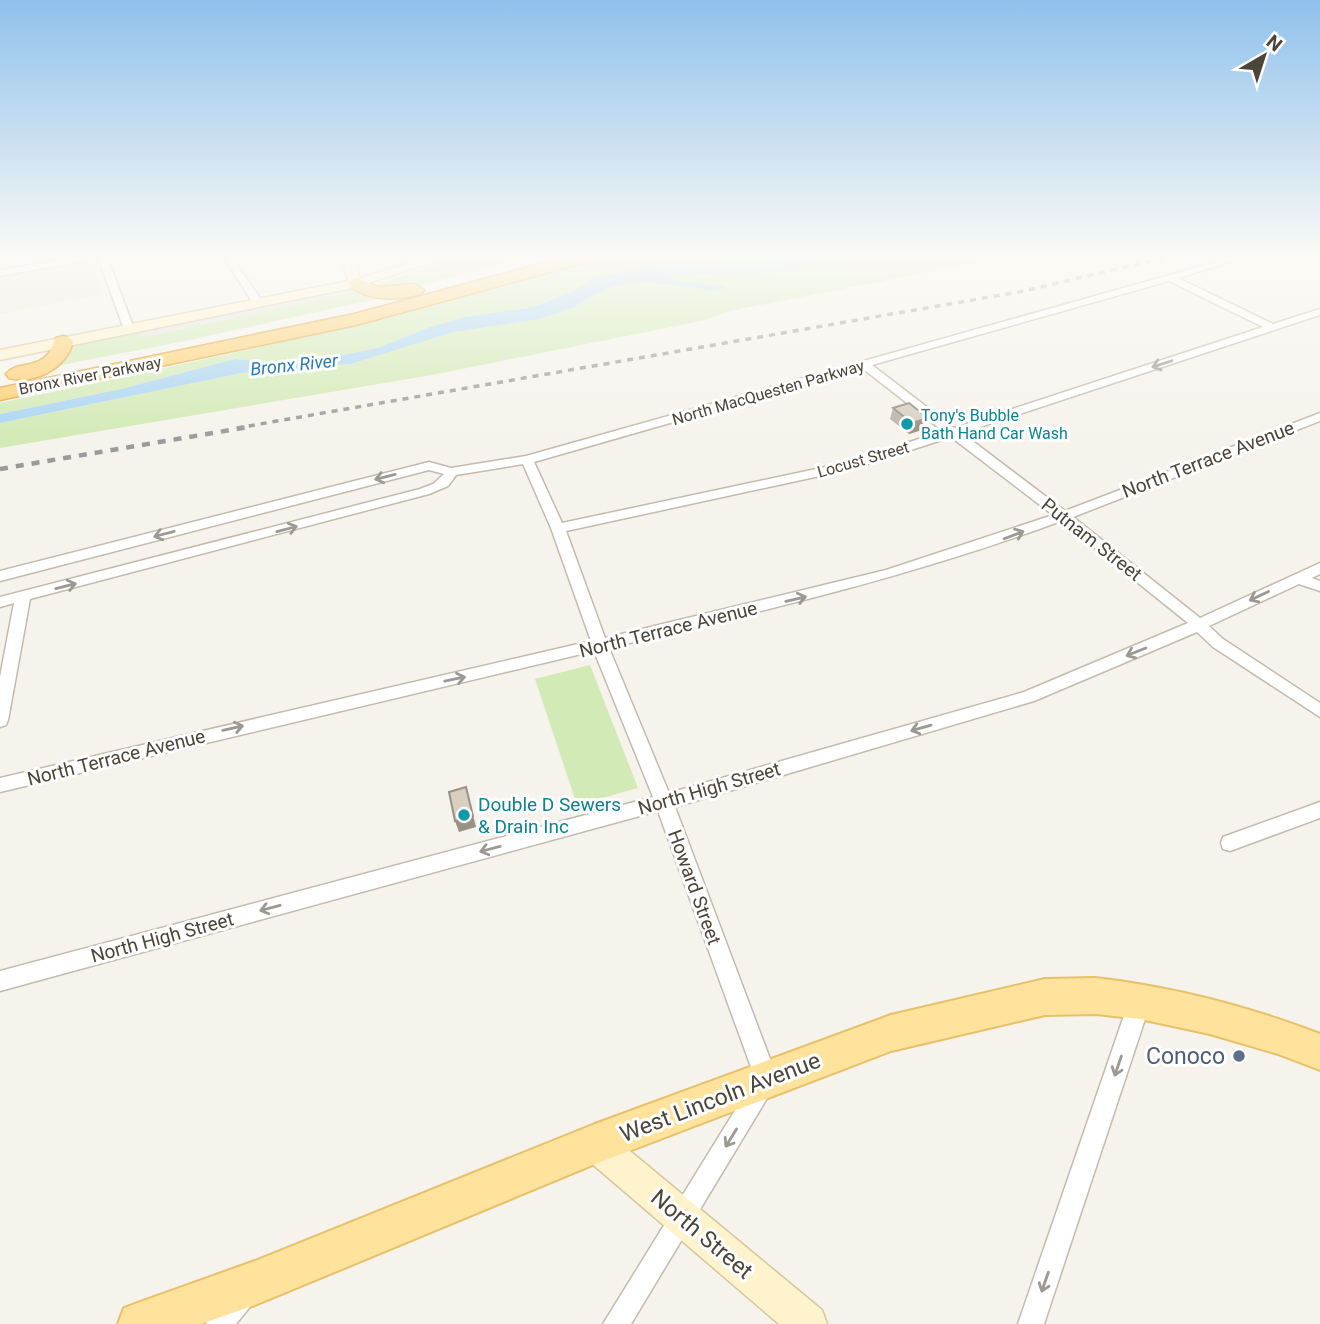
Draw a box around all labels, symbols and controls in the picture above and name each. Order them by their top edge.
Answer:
north arrow [1229,21,1299,91]
text: N [1262,30,1287,56]
water label: Bronx River [249,349,340,380]
street label: Bronx River Parkway [17,352,163,399]
street label: North MacQuesten Parkway [670,356,867,429]
one-way arrow [1151,358,1173,371]
place label: Tony's Bubble Bath Hand Car Wash [921,406,1068,443]
marker: Tony's Bubble Bath Hand Car Wash [899,416,915,432]
street label: North Terrace Avenue [1119,416,1297,503]
street label: Locust Street [815,437,911,482]
one-way arrow [374,471,397,484]
street label: Putnam Street [1037,493,1146,586]
one-way arrow [275,522,297,535]
one-way arrow [154,528,176,541]
one-way arrow [1002,528,1024,541]
one-way arrow [54,579,77,592]
one-way arrow [1249,590,1270,603]
one-way arrow [784,592,807,605]
street label: North Terrace Avenue [577,596,759,663]
one-way arrow [1125,647,1147,660]
one-way arrow [443,671,466,685]
one-way arrow [221,721,244,734]
one-way arrow [911,722,933,735]
street label: North Terrace Avenue [25,724,207,791]
street label: North High Street [635,757,783,820]
place label: Double D Sewers & Drain Inc [478,793,621,838]
marker: Double D Sewers & Drain Inc [456,807,472,823]
street label: Howard Street [663,826,726,948]
one-way arrow [479,843,501,856]
one-way arrow [260,902,282,915]
street label: North High Street [88,907,236,968]
place label: Conoco [1146,1043,1225,1070]
street label: West Lincoln Avenue [616,1047,824,1148]
marker: Conoco [1231,1048,1247,1064]
one-way arrow [1111,1055,1124,1077]
one-way arrow [723,1128,738,1147]
street label: North Street [645,1184,758,1285]
one-way arrow [1038,1270,1050,1292]

